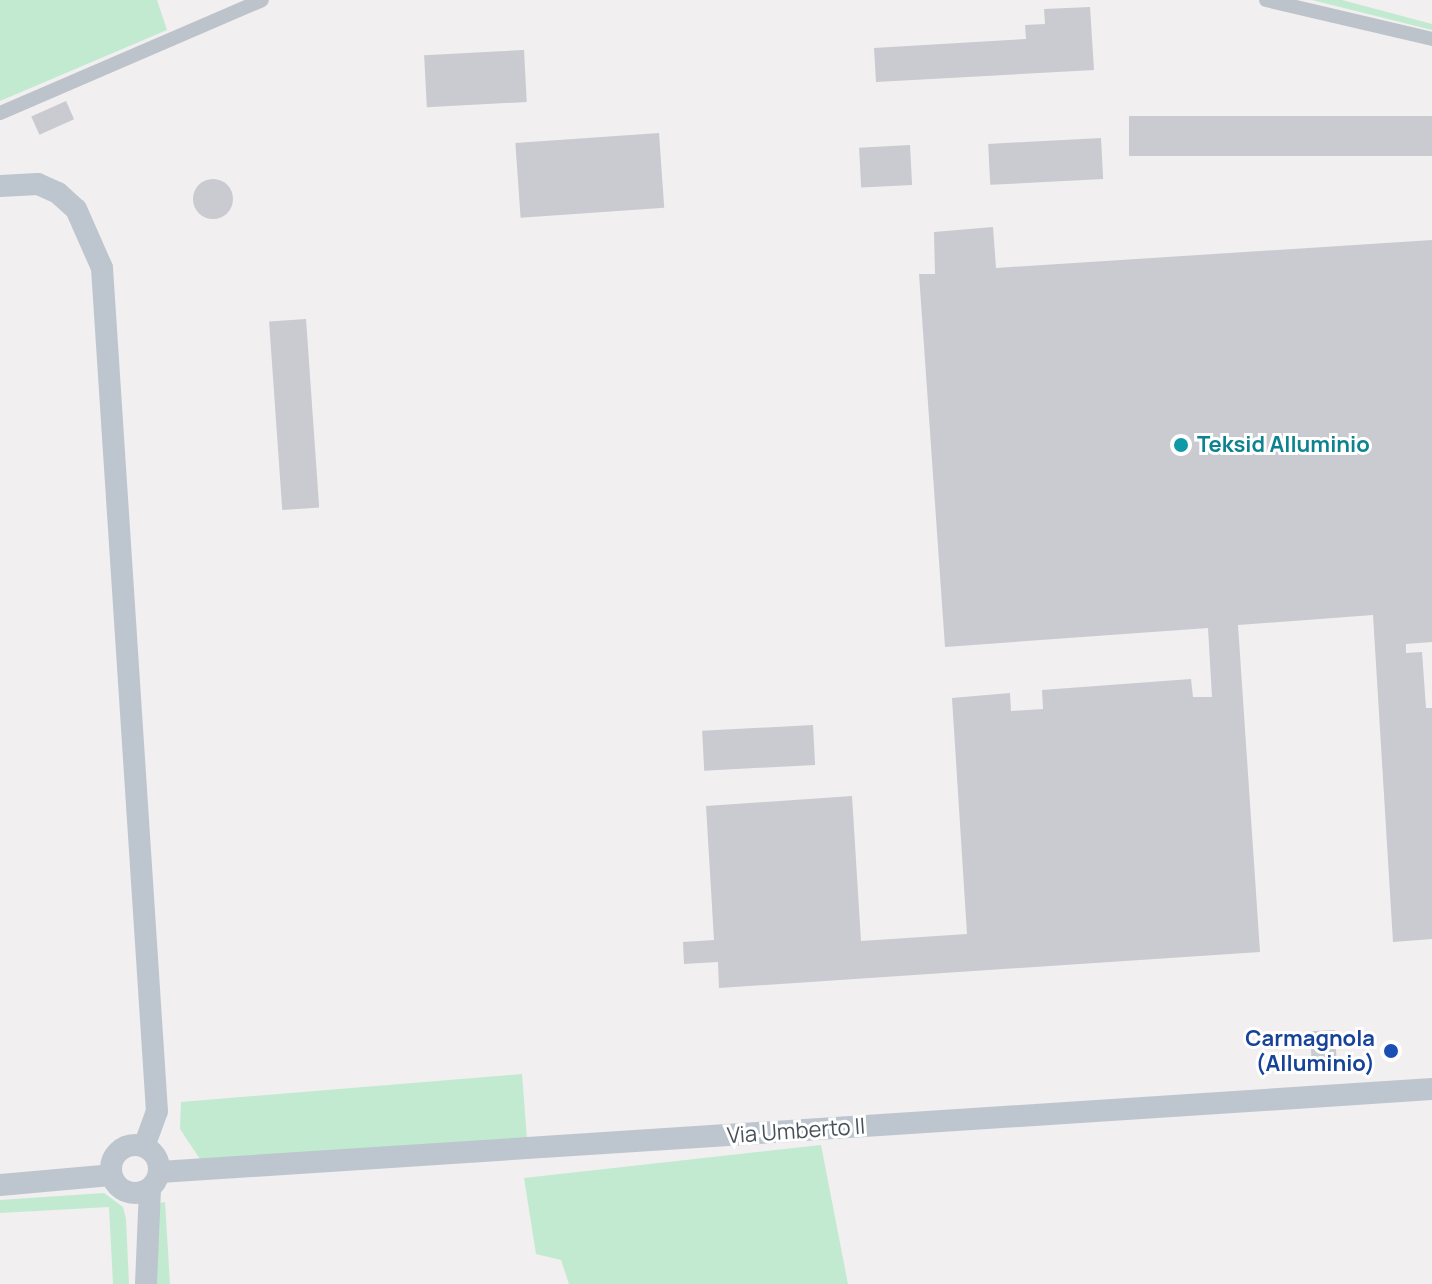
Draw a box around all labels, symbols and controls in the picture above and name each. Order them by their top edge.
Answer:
place label: Teksid Alluminio [1197,432,1370,458]
marker: Teksid Alluminio [1172,436,1190,454]
place label: Carmagnola (Alluminio) [1245,1025,1375,1076]
marker: Carmagnola (Alluminio) [1382,1042,1400,1060]
street label: Via Umberto II [726,1113,866,1149]

